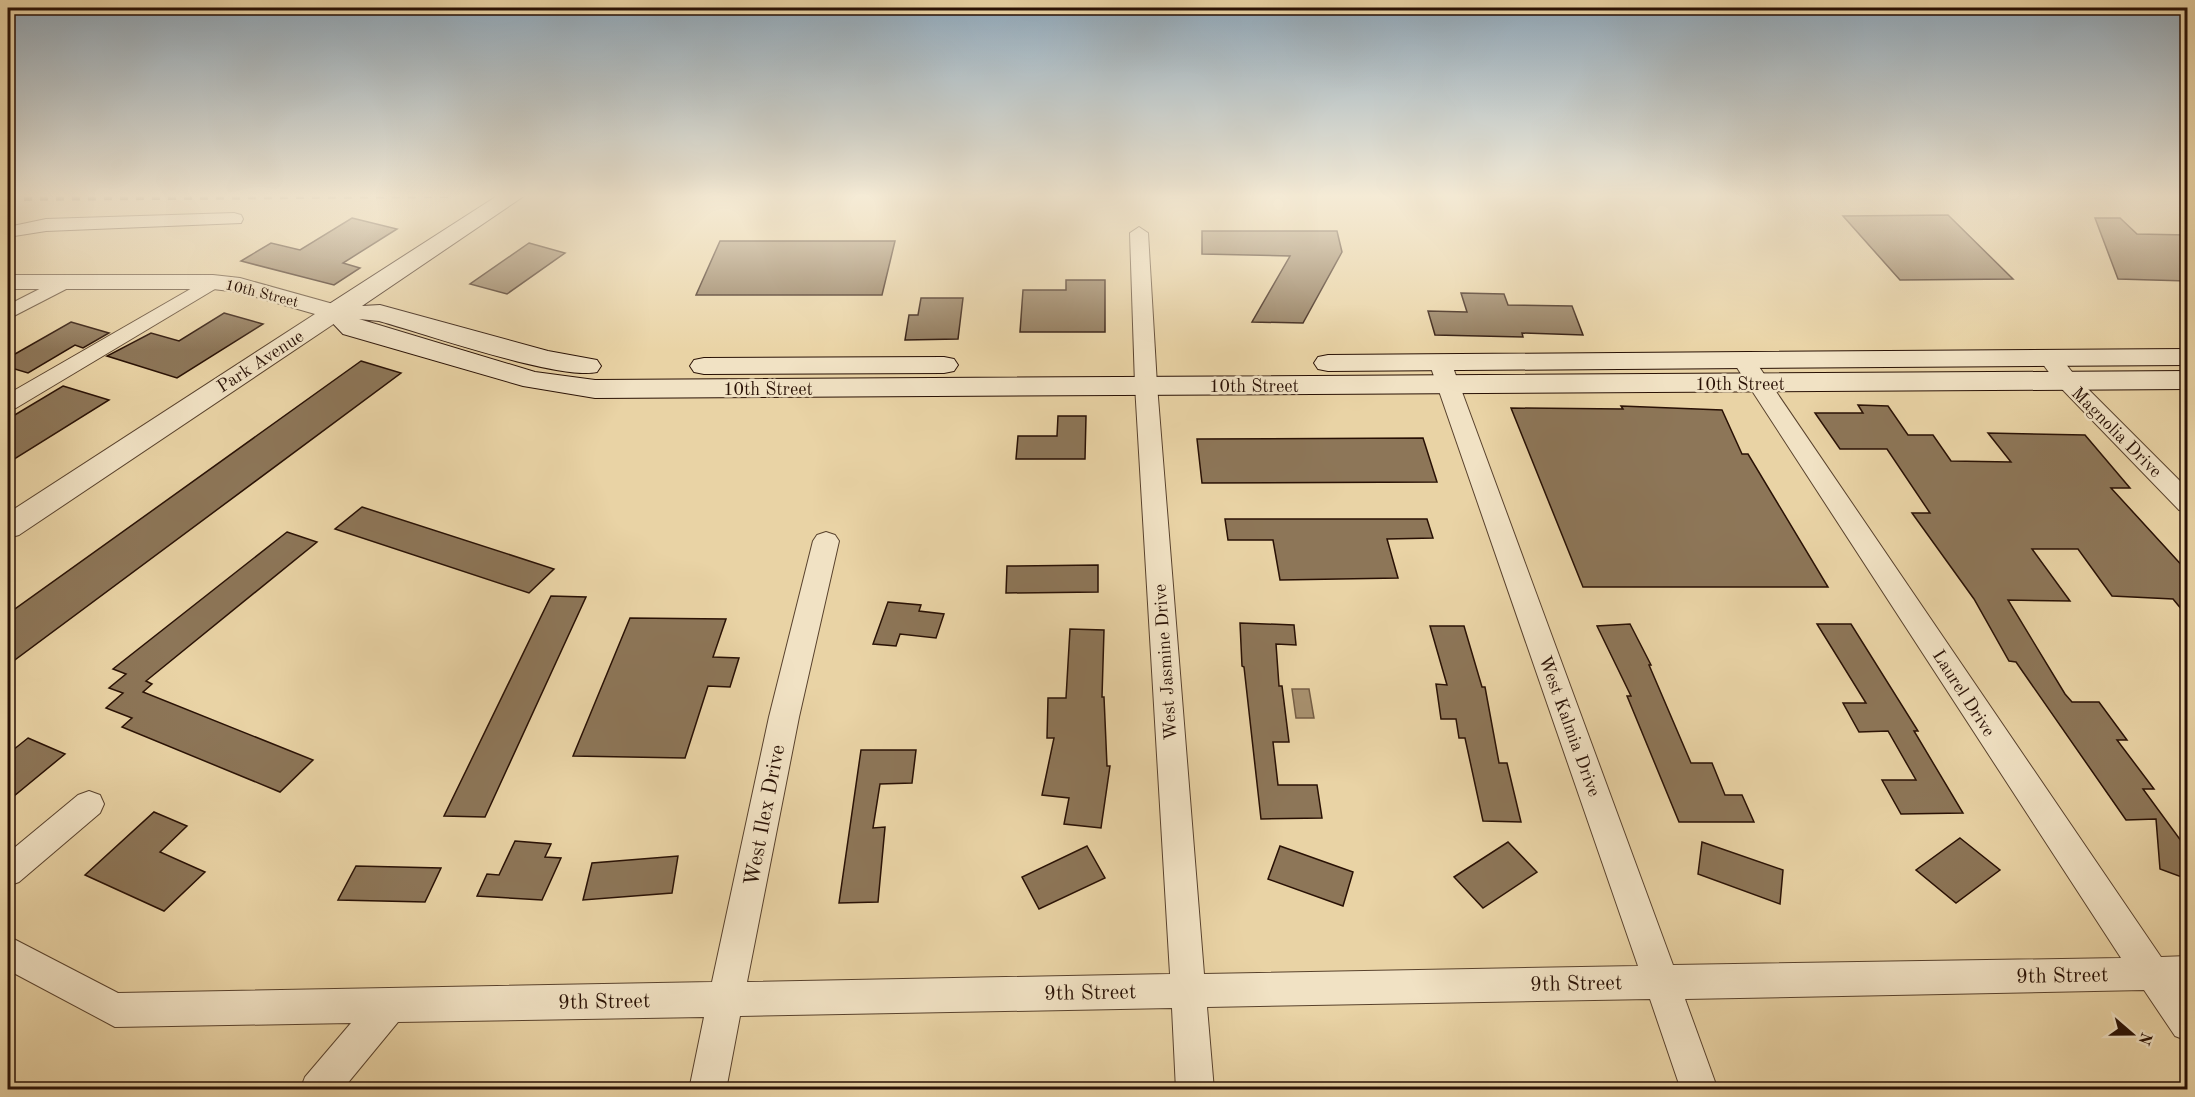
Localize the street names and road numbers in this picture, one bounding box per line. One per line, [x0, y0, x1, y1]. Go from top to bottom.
street label: 10th Street [224, 278, 300, 311]
street label: Park Avenue [214, 327, 307, 396]
street label: 10th Street [1695, 376, 1785, 394]
street label: 10th Street [1209, 378, 1299, 396]
street label: 10th Street [723, 381, 813, 399]
street label: Magnolia Drive [2068, 384, 2165, 481]
street label: West Jasmine Drive [1152, 583, 1180, 741]
street label: Laurel Drive [1929, 647, 1998, 740]
street label: West Kalmia Drive [1535, 653, 1603, 799]
street label: West Ilex Drive [741, 743, 789, 888]
street label: 9th Street [2016, 965, 2108, 988]
street label: 9th Street [1530, 973, 1622, 996]
street label: 9th Street [1044, 982, 1136, 1005]
street label: 9th Street [558, 991, 650, 1014]

